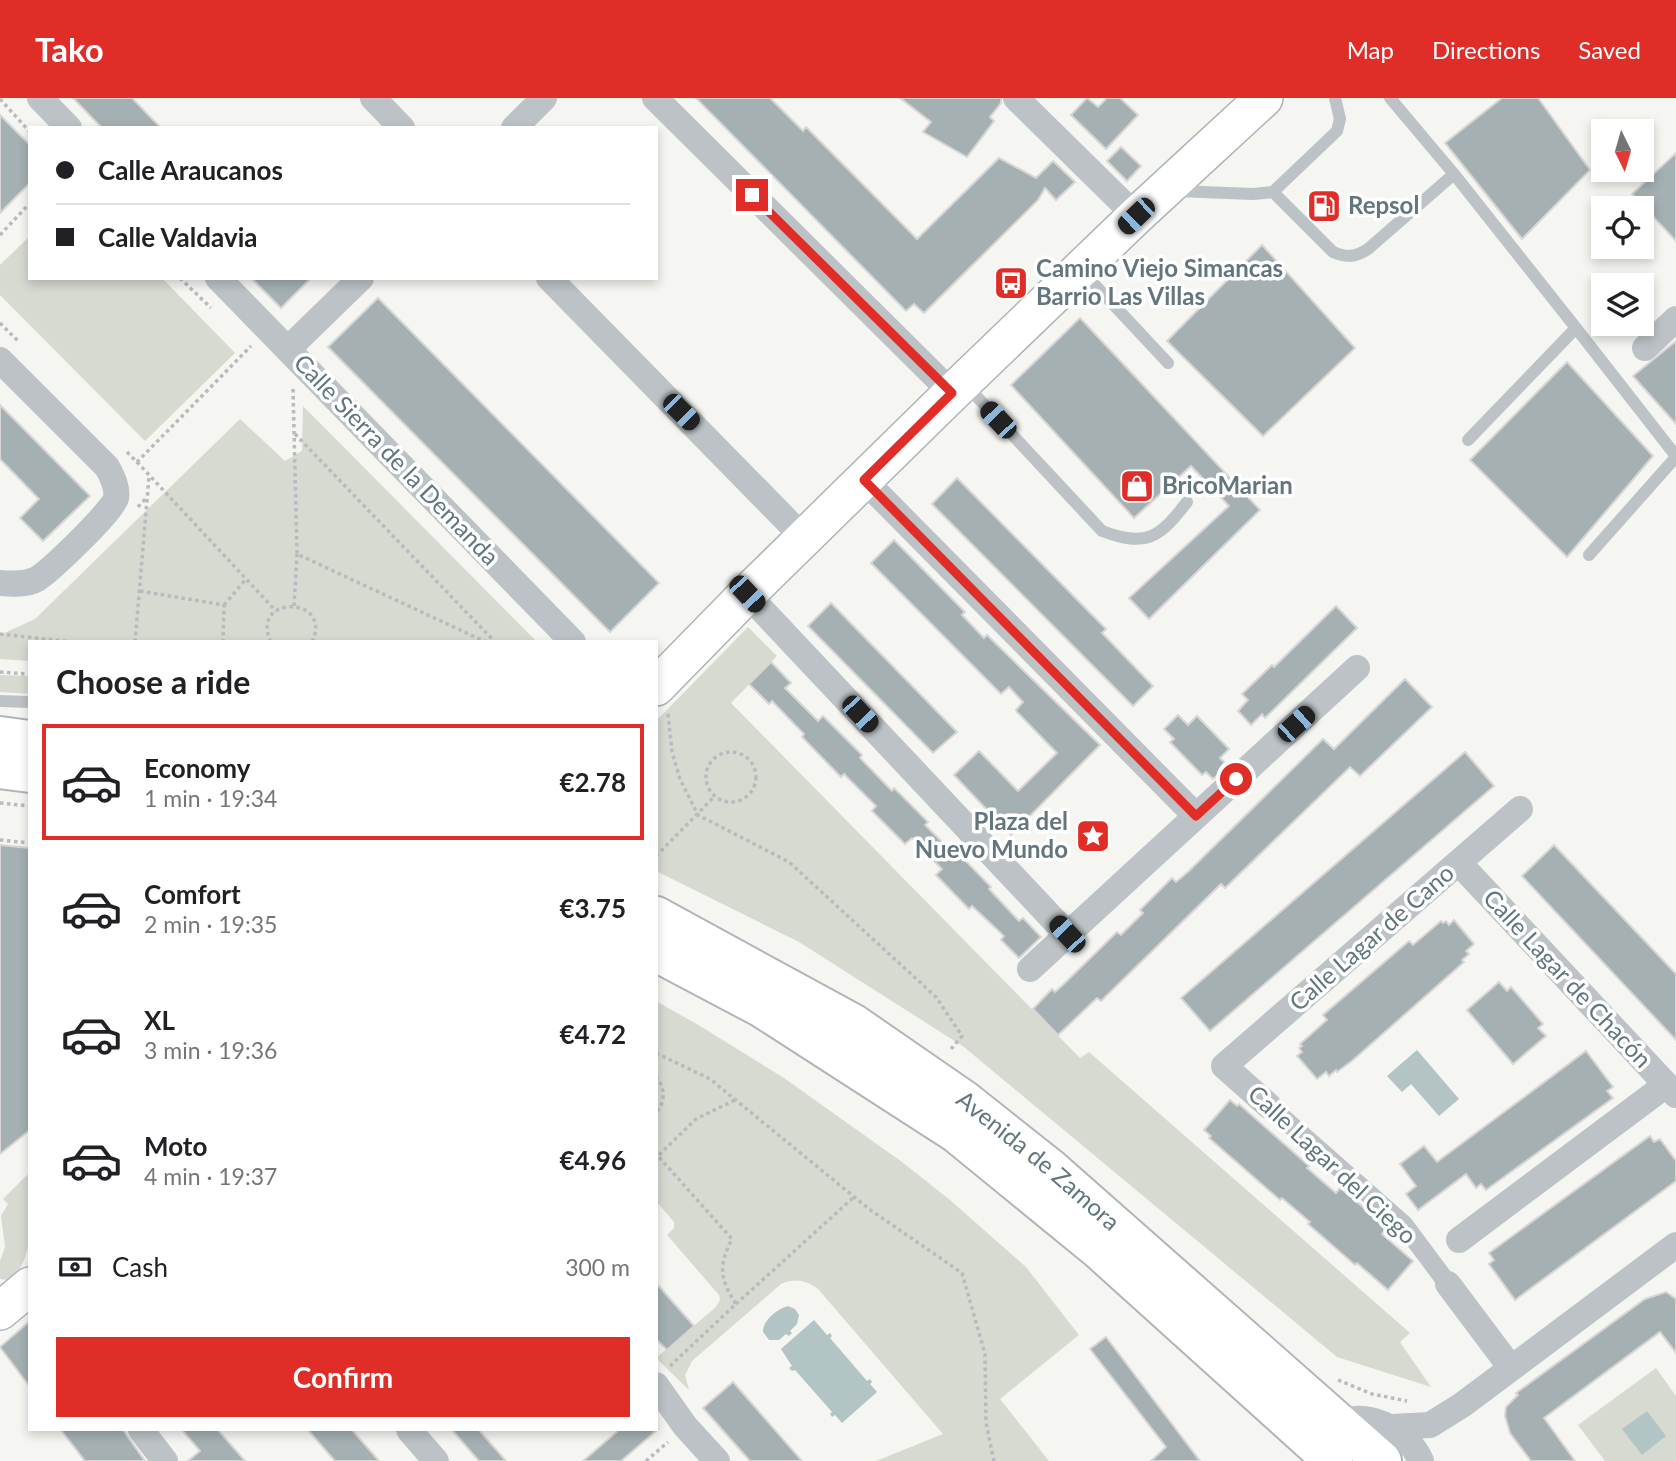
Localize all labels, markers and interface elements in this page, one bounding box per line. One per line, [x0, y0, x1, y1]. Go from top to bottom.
text: Tako [35, 29, 104, 69]
text: Map [1347, 35, 1394, 64]
text: Directions [1432, 35, 1540, 64]
text: Saved [1578, 35, 1641, 64]
north arrow [1591, 119, 1654, 182]
map controls [1591, 119, 1654, 336]
text: Calle Araucanos [98, 154, 283, 186]
route end [736, 179, 768, 211]
fuel station icon: Repsol [1305, 187, 1343, 225]
place label: Repsol [1348, 190, 1419, 219]
car [1114, 194, 1159, 238]
button: locate [1591, 196, 1654, 259]
text: Calle Valdavia [98, 221, 257, 253]
place label: Camino Viejo Simancas Barrio Las Villas [1036, 253, 1283, 310]
bus stop icon: Camino Viejo Simancas Barrio Las Villas [992, 264, 1030, 302]
button: layers [1591, 273, 1654, 336]
street label: Calle Sierra de la Demanda [289, 347, 505, 570]
car [659, 390, 704, 434]
car [976, 397, 1021, 443]
shop icon: BricoMarian [1118, 467, 1156, 505]
place label: BricoMarian [1162, 470, 1293, 499]
car [725, 571, 770, 617]
text: Choose a ride [56, 662, 250, 701]
car [838, 691, 883, 737]
car [1274, 702, 1319, 746]
icon: car [60, 751, 123, 814]
text: Economy [144, 752, 250, 784]
route start [1220, 763, 1252, 795]
text: €2.78 [560, 766, 626, 798]
text: 1 min · 19:34 [144, 784, 277, 812]
place label: Plaza del Nuevo Mundo [915, 806, 1068, 863]
place icon: Plaza del Nuevo Mundo [1074, 817, 1112, 855]
street label: Calle Lagar de Cano [1283, 858, 1459, 1016]
icon: car [60, 877, 123, 940]
text: Comfort [144, 878, 241, 910]
street label: Calle Lagar de Chacón [1478, 883, 1658, 1073]
text: €3.75 [560, 892, 626, 924]
text: 2 min · 19:35 [144, 910, 277, 938]
car [1045, 911, 1090, 957]
icon: car [60, 1003, 123, 1066]
text: XL [144, 1004, 175, 1036]
text: €4.72 [560, 1018, 626, 1050]
text: 3 min · 19:36 [144, 1036, 277, 1064]
street label: Calle Lagar del Ciego [1243, 1078, 1423, 1249]
street label: Avenida de Zamora [951, 1084, 1126, 1236]
icon: car [60, 1129, 123, 1192]
text: Moto [144, 1130, 207, 1162]
text: €4.96 [560, 1144, 626, 1176]
text: 4 min · 19:37 [144, 1162, 277, 1190]
icon: cash [56, 1248, 94, 1286]
text: Cash [112, 1251, 168, 1283]
text: 300 m [565, 1253, 630, 1281]
button: Confirm [56, 1337, 630, 1417]

